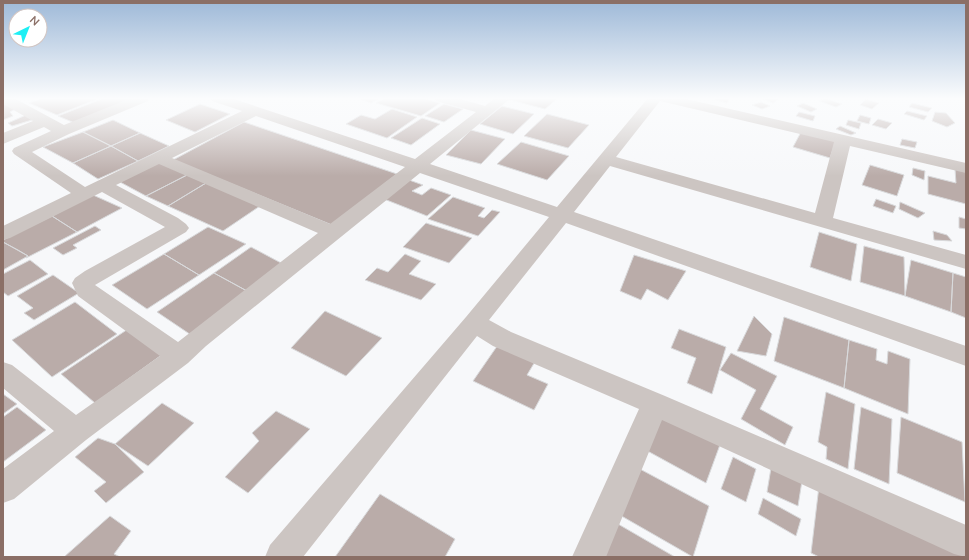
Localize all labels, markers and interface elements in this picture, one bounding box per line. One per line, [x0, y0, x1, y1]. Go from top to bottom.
north arrow [8, 8, 48, 48]
text: N [27, 13, 43, 29]

